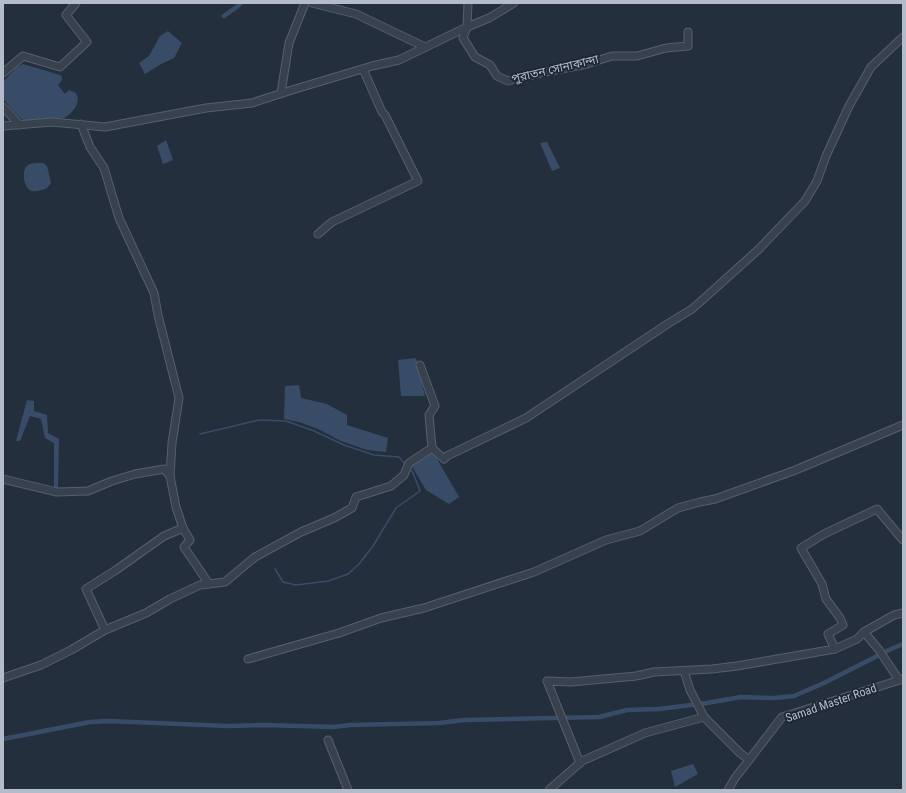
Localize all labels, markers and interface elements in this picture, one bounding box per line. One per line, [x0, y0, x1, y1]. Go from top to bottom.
street label: পুরাতন সোনাকান্দা [510, 52, 601, 87]
street label: Samad Master Road [784, 681, 878, 725]

